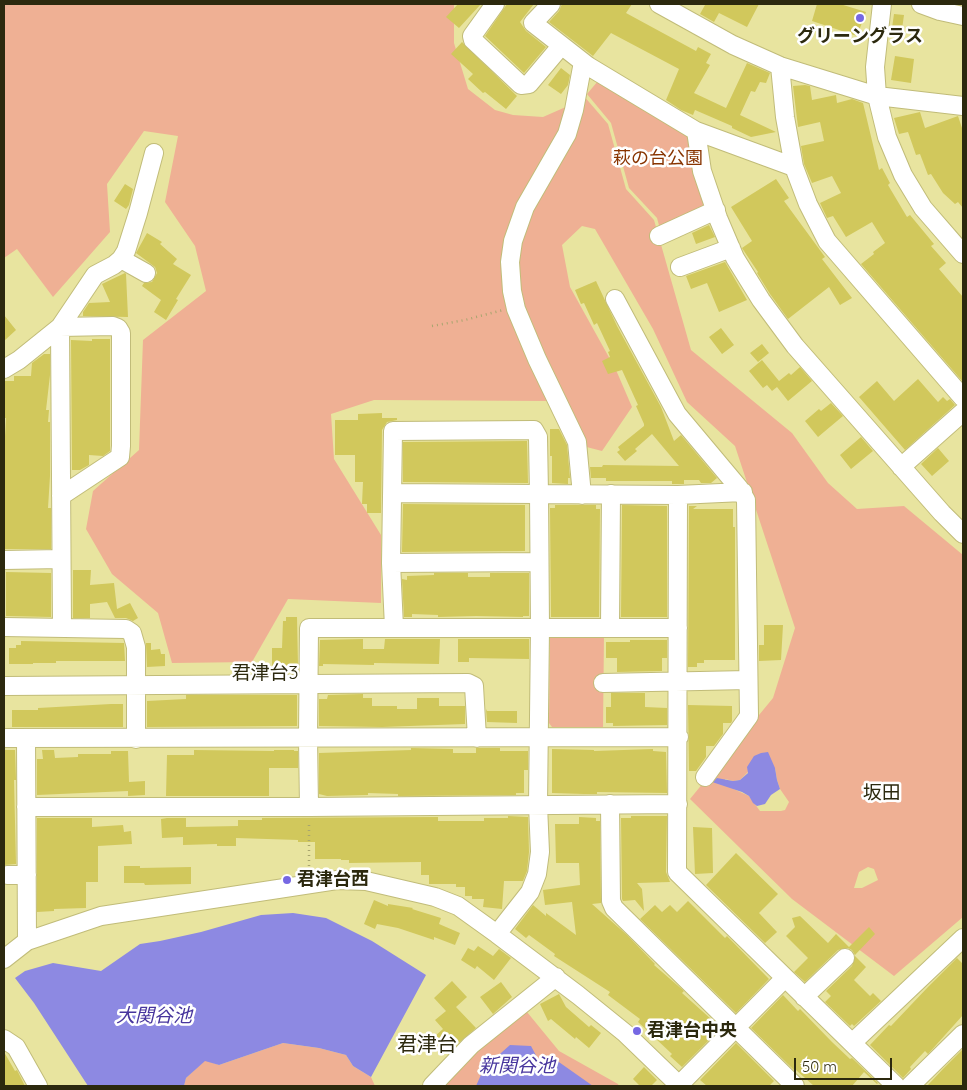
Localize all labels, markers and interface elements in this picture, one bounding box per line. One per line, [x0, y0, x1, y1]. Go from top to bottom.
marker: グリーングラス [854, 12, 866, 24]
place label: グリーングラス [797, 26, 923, 48]
park label: 萩の台公園 [613, 148, 703, 170]
district label: 君津台3 [232, 662, 298, 684]
district label: 坂田 [863, 782, 901, 804]
place label: 君津台西 [297, 869, 369, 891]
marker: 君津台西 [281, 874, 293, 886]
water label: 大関谷池 [116, 1005, 192, 1027]
place label: 君津台中央 [647, 1020, 737, 1042]
marker: 君津台中央 [631, 1025, 643, 1037]
district label: 君津台 [397, 1033, 457, 1057]
scale bar [797, 1048, 894, 1080]
water label: 新関谷池 [479, 1055, 555, 1077]
text: 50 m [802, 1057, 837, 1076]

